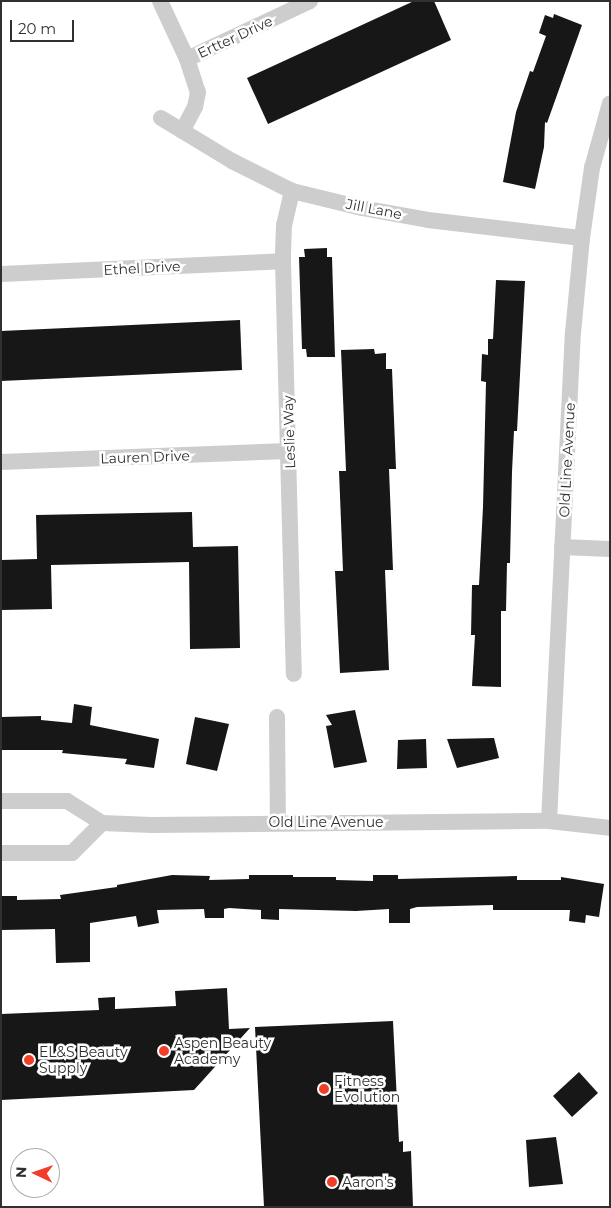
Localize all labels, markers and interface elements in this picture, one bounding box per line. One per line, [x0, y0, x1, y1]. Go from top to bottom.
scale bar [12, 10, 76, 42]
street label: Ertter Drive [195, 12, 275, 62]
text: 20 m [18, 19, 56, 38]
street label: Jill Lane [345, 195, 403, 223]
street label: Ethel Drive [103, 258, 181, 278]
street label: Leslie Way [279, 395, 299, 469]
street label: Old Line Avenue [556, 402, 578, 518]
street label: Lauren Drive [100, 447, 190, 467]
street label: Old Line Avenue [268, 814, 384, 830]
place label: Aspen Beauty Academy [174, 1035, 271, 1068]
place label: EL&S Beauty Supply [39, 1044, 127, 1076]
marker: Aspen Beauty Academy [158, 1045, 170, 1057]
marker: EL&S Beauty Supply [23, 1054, 35, 1066]
place label: Fitness Evolution [334, 1073, 400, 1106]
marker: Fitness Evolution [318, 1083, 330, 1095]
north arrow [10, 1148, 60, 1198]
text: N [12, 1166, 30, 1178]
place label: Aaron's [342, 1174, 394, 1190]
marker: Aaron's [326, 1176, 338, 1188]

